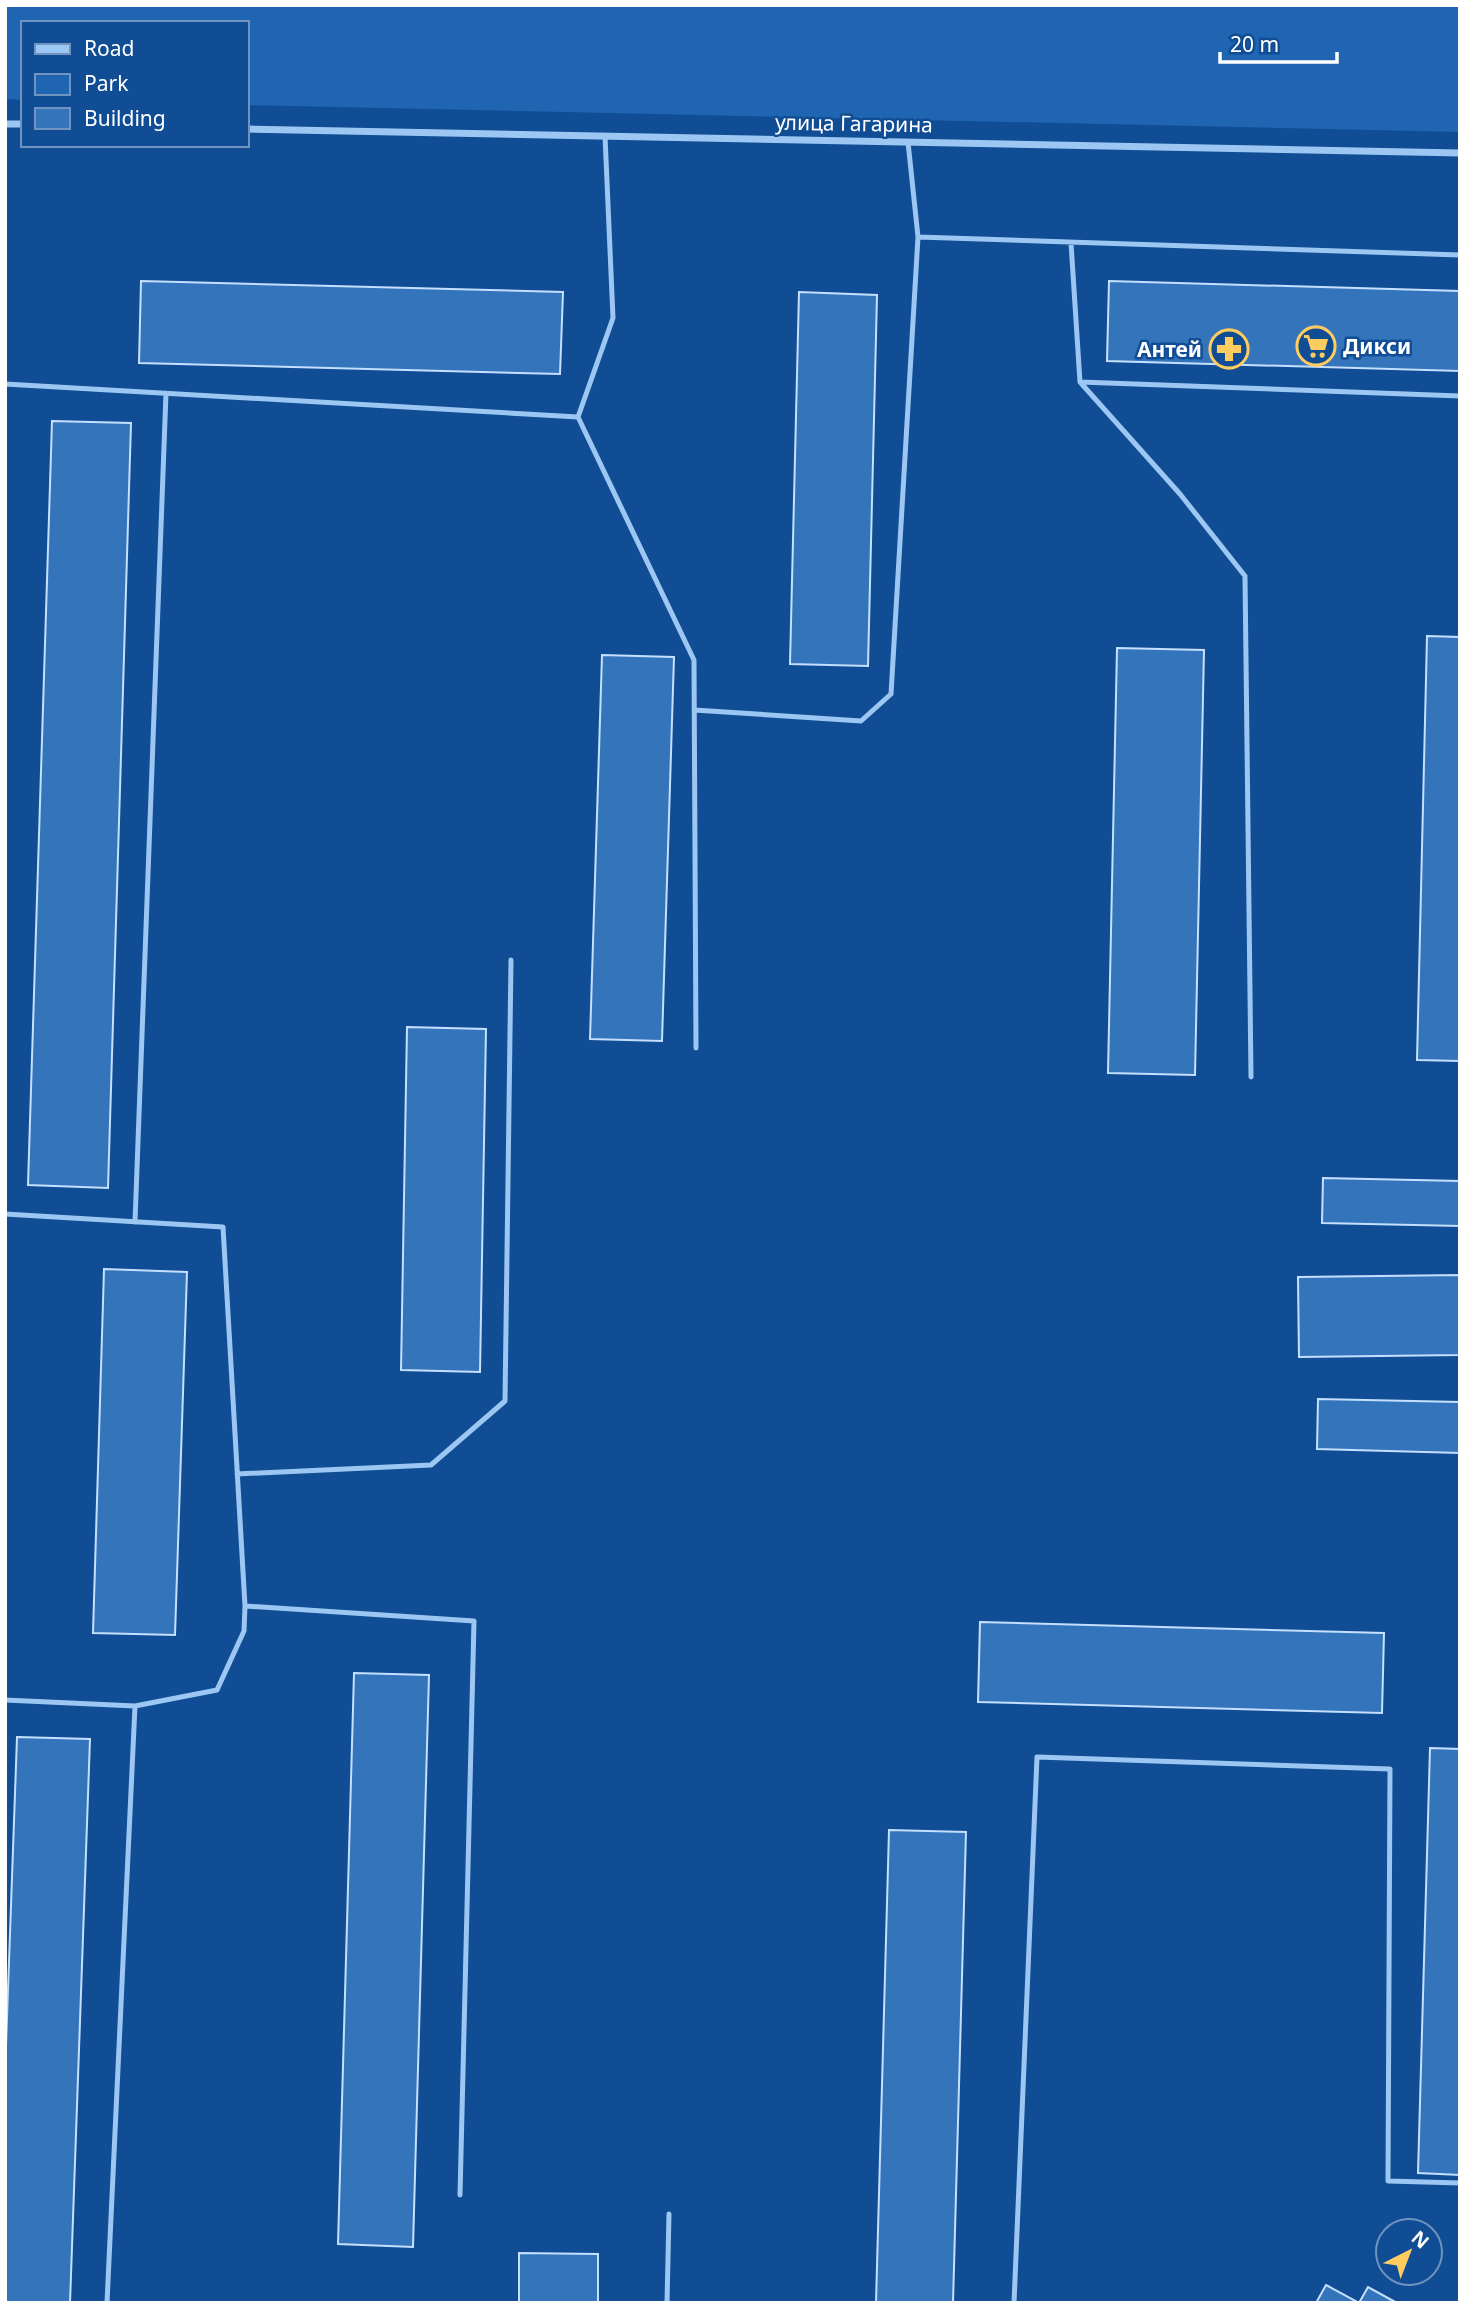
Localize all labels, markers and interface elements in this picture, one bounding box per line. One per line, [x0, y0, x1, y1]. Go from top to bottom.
legend [21, 21, 248, 147]
scale bar [1220, 21, 1337, 65]
text: 20 m [1230, 30, 1279, 58]
text: Road [84, 34, 134, 62]
text: Park [84, 69, 129, 97]
text: Building [84, 104, 166, 132]
street label: улица Гагарина [775, 108, 933, 138]
supermarket icon: Дикси [1295, 325, 1337, 367]
pharmacy icon: Антей [1208, 328, 1250, 370]
place label: Дикси [1343, 332, 1411, 360]
place label: Антей [1137, 335, 1202, 363]
north arrow [1374, 2217, 1444, 2287]
text: N [1406, 2225, 1435, 2254]

